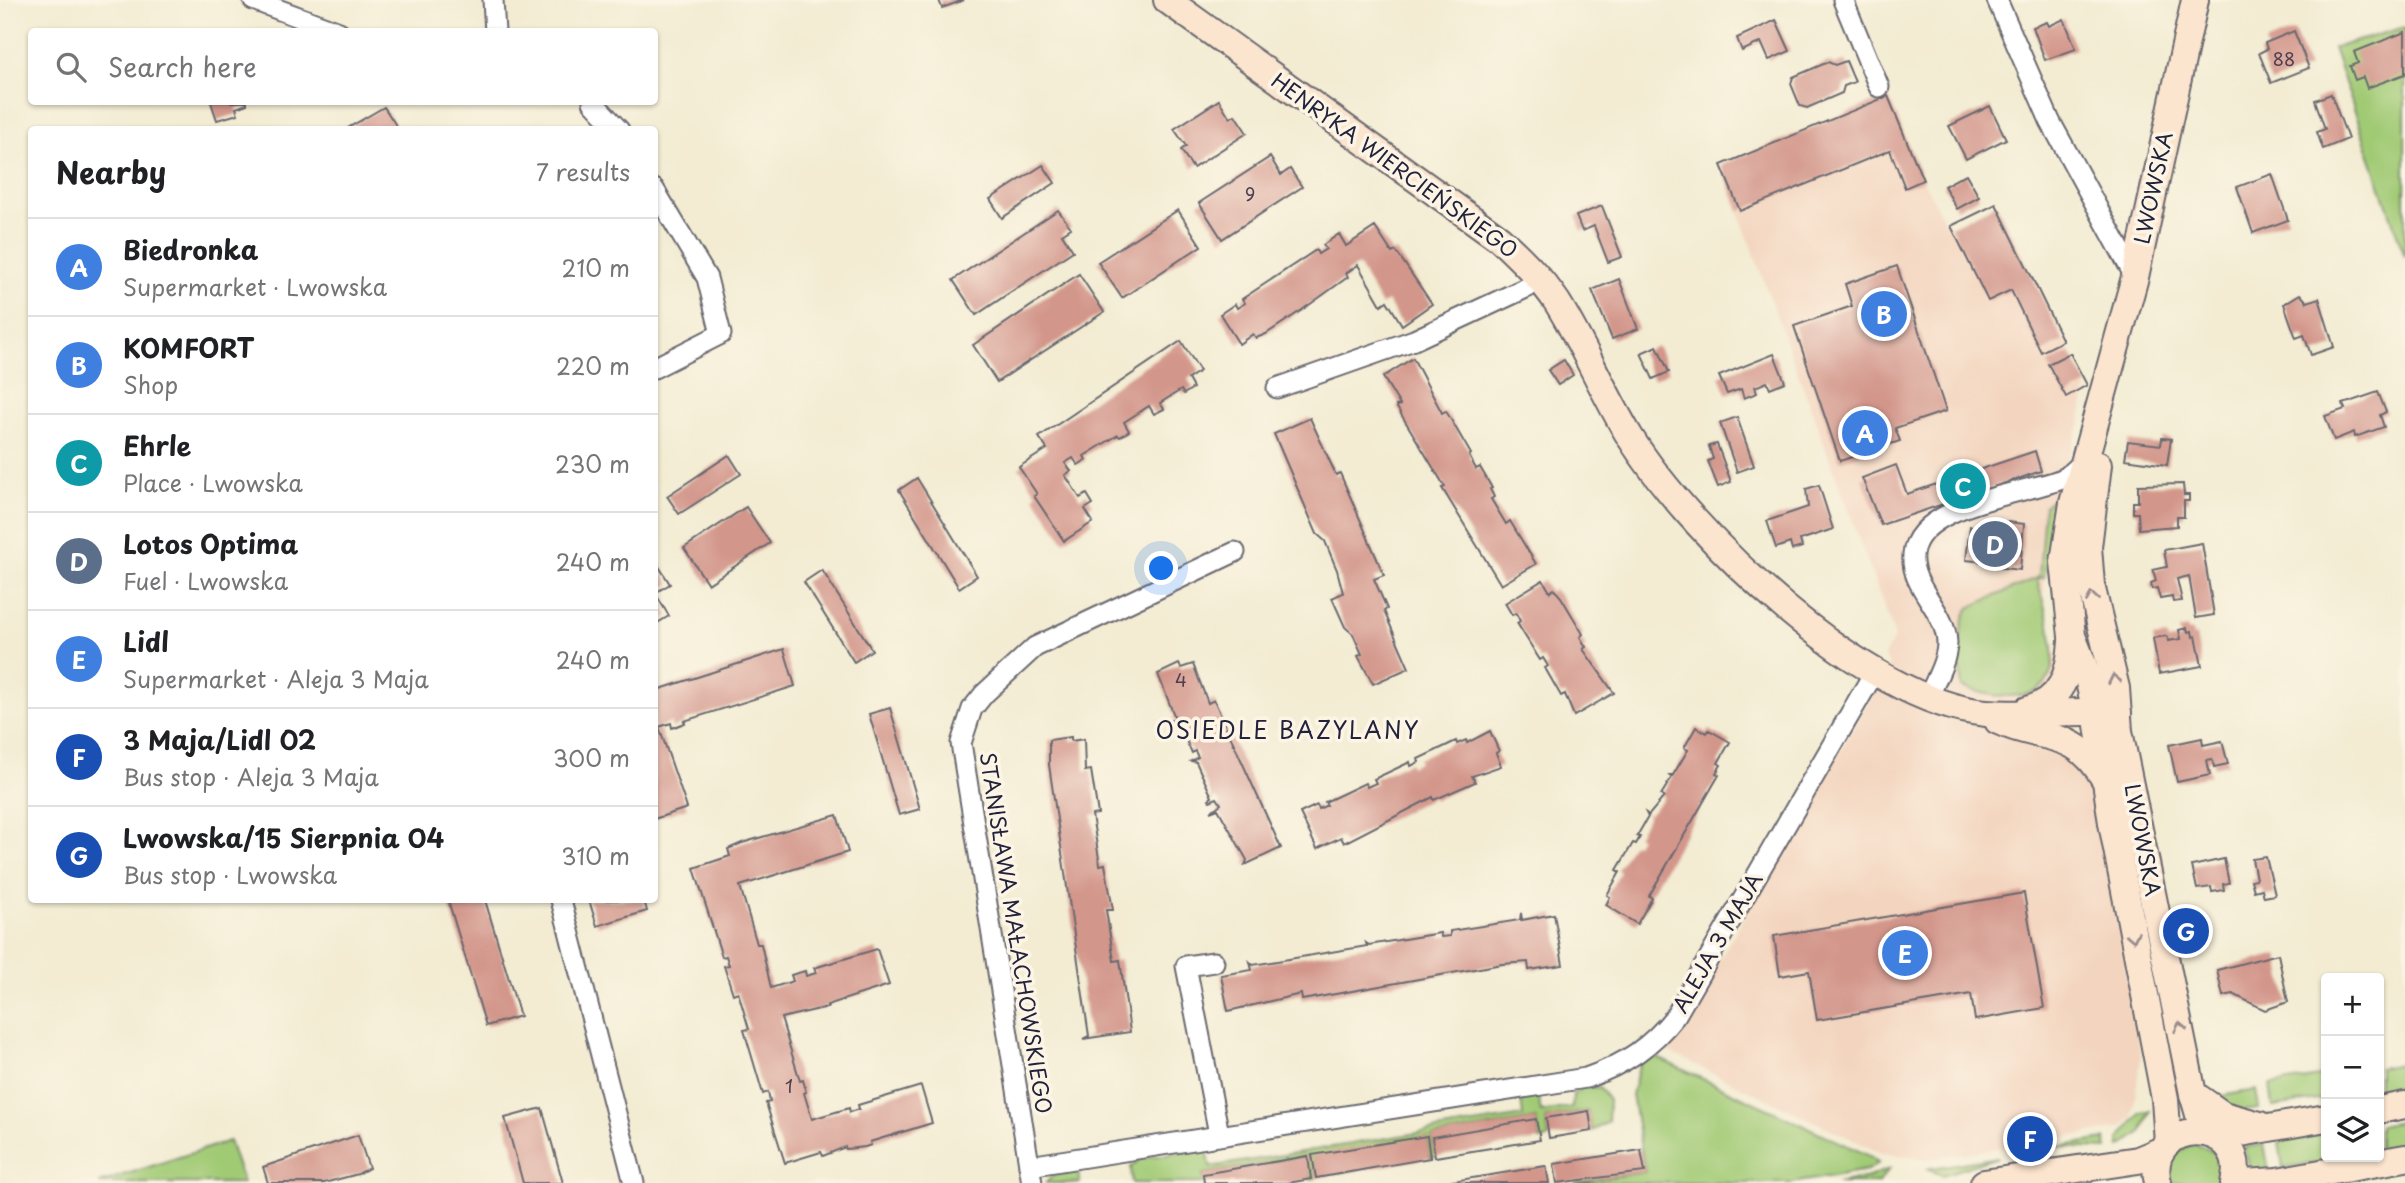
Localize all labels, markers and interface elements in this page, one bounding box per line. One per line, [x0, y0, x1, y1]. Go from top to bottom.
search box [28, 28, 658, 105]
house number: 88 [2273, 45, 2295, 72]
text: Search here [108, 47, 257, 86]
icon: search [52, 48, 90, 86]
street label: HENRYKA WIERCIEŃSKIEGO [1265, 64, 1525, 265]
street label: LWOWSKA [2125, 128, 2180, 247]
text: Nearby [56, 149, 166, 194]
text: 7 results [536, 154, 630, 189]
house number: 9 [1245, 180, 1255, 207]
text: Biedronka [123, 230, 258, 269]
text: A [70, 250, 88, 285]
text: 210 m [562, 250, 630, 285]
text: Supermarket · Lwowska [123, 269, 387, 304]
pin: B [1861, 288, 1907, 340]
text: KOMFORT [123, 328, 254, 367]
text: B [71, 348, 87, 383]
text: 220 m [556, 348, 630, 383]
text: Shop [123, 367, 178, 402]
pin: A [1842, 407, 1888, 459]
text: Ehrle [123, 426, 191, 465]
text: C [70, 446, 88, 481]
text: 230 m [555, 446, 630, 481]
pin: C [1940, 460, 1986, 512]
text: Place · Lwowska [123, 465, 303, 500]
pin: D [1972, 518, 2018, 570]
text: Lotos Optima [123, 524, 298, 563]
text: D [70, 544, 88, 579]
text: 240 m [556, 544, 630, 579]
your location [1144, 551, 1178, 585]
text: Fuel · Lwowska [123, 563, 288, 598]
one-way arrow [2085, 591, 2100, 603]
text: Lidl [123, 622, 169, 661]
text: E [72, 642, 86, 677]
text: 240 m [556, 642, 630, 677]
text: Supermarket · Aleja 3 Maja [123, 661, 429, 696]
house number: 4 [1175, 666, 1187, 693]
one-way arrow [2107, 673, 2122, 685]
district label: OSIEDLE BAZYLANY [1156, 712, 1420, 747]
text: 3 Maja/Lidl 02 [123, 720, 316, 759]
text: F [72, 740, 86, 775]
text: 300 m [553, 740, 630, 775]
street label: STANISŁAWA MAŁACHOWSKIEGO [973, 750, 1061, 1116]
text: Bus stop · Aleja 3 Maja [123, 759, 379, 794]
street label: LWOWSKA [2117, 781, 2171, 899]
text: Lwowska/15 Sierpnia 04 [123, 818, 444, 857]
text: G [70, 838, 88, 873]
text: 310 m [561, 838, 630, 873]
text: Bus stop · Lwowska [123, 857, 337, 892]
street label: ALEJA 3 MAJA [1663, 866, 1770, 1018]
pin: G [2163, 905, 2209, 957]
pin: E [1882, 927, 1928, 979]
one-way arrow [2125, 931, 2140, 943]
map controls [2321, 973, 2384, 1162]
button: + [2321, 973, 2384, 1036]
one-way arrow [2173, 1021, 2188, 1033]
button: − [2321, 1036, 2384, 1099]
house number: 1 [785, 1072, 793, 1099]
button: layers [2321, 1099, 2384, 1162]
pin: F [2007, 1113, 2053, 1165]

